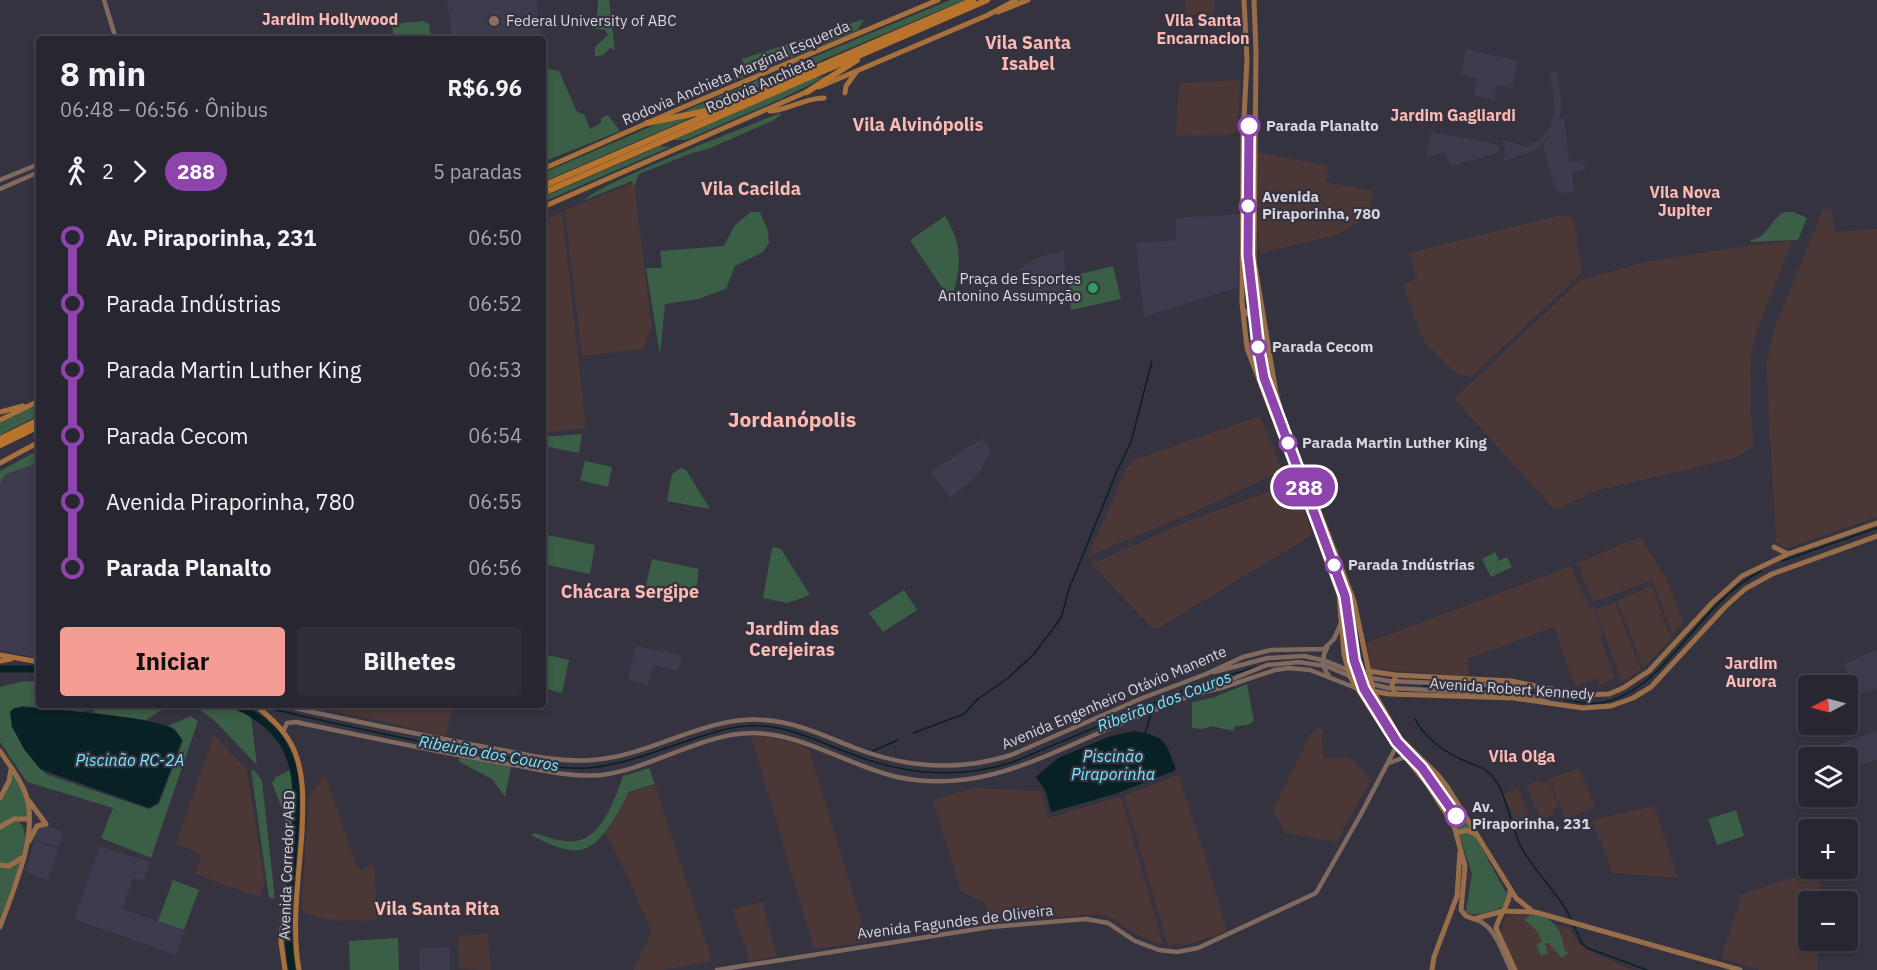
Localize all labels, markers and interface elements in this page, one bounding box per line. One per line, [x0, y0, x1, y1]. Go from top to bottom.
district label: Jardim Hollywood [262, 9, 398, 29]
district label: Vila Santa Encarnacion [1156, 10, 1250, 48]
place label: Federal University of ABC [506, 11, 676, 30]
marker: Federal University of ABC [487, 14, 501, 28]
street label: Rodovia Anchieta Marginal Esquerda [620, 17, 852, 129]
district label: Vila Santa Isabel [985, 31, 1071, 75]
text: 8 min [60, 52, 146, 95]
street label: Rodovia Anchieta [703, 53, 817, 117]
text: R$6.96 [448, 73, 522, 102]
text: 06:48 – 06:56 · Ônibus [60, 96, 268, 123]
district label: Jardim Gagliardi [1390, 105, 1516, 125]
district label: Vila Alvinópolis [853, 113, 983, 136]
marker: Parada Planalto [1238, 115, 1260, 137]
place label: Parada Planalto [1266, 116, 1379, 135]
icon: walk [60, 155, 93, 188]
icon: forward [123, 155, 156, 188]
text: 288 [177, 157, 215, 185]
text: 2 [102, 158, 114, 185]
text: 5 paradas [433, 158, 522, 185]
district label: Vila Cacilda [701, 177, 801, 200]
district label: Vila Nova Jupiter [1650, 182, 1720, 220]
place label: Avenida Piraporinha, 780 [1262, 187, 1380, 223]
marker: Avenida Piraporinha, 780 [1239, 197, 1257, 215]
text: Av. Piraporinha, 231 [106, 223, 317, 252]
text: 06:50 [468, 224, 522, 251]
place label: Praça de Esportes Antonino Assumpção [938, 269, 1081, 305]
marker: Praça de Esportes Antonino Assumpção [1086, 281, 1100, 295]
text: Parada Indústrias [106, 289, 281, 318]
text: 06:52 [468, 290, 522, 317]
place label: Parada Cecom [1272, 337, 1373, 356]
marker: Parada Cecom [1249, 338, 1267, 356]
text: Parada Martin Luther King [106, 355, 361, 384]
text: 06:53 [468, 356, 522, 383]
district label: Jordanópolis [728, 405, 856, 433]
text: Parada Cecom [106, 421, 249, 450]
text: 06:54 [468, 422, 522, 449]
place label: Parada Martin Luther King [1302, 433, 1487, 452]
marker: Parada Martin Luther King [1279, 434, 1297, 452]
line badge: 288 [1270, 468, 1338, 506]
text: 288 [1285, 473, 1323, 501]
text: Avenida Piraporinha, 780 [106, 487, 355, 516]
text: 06:55 [468, 488, 522, 515]
text: Parada Planalto [106, 553, 271, 582]
text: 06:56 [468, 554, 522, 581]
place label: Parada Indústrias [1348, 555, 1475, 574]
marker: Parada Indústrias [1325, 556, 1343, 574]
district label: Chácara Sergipe [561, 580, 699, 603]
district label: Jardim das Cerejeiras [745, 617, 839, 661]
button: Iniciar [60, 627, 285, 696]
button: Bilhetes [297, 627, 522, 696]
street label: Avenida Engenheiro Otávio Manente [998, 641, 1229, 754]
district label: Jardim Aurora [1724, 653, 1778, 691]
water label: Ribeirão dos Couros [1094, 666, 1234, 736]
street label: Avenida Robert Kennedy [1429, 673, 1596, 704]
north arrow [1798, 675, 1858, 735]
map controls [1798, 675, 1858, 951]
water label: Ribeirão dos Couros [417, 731, 561, 775]
water label: Piscinão Piraporinha [1071, 746, 1155, 784]
district label: Vila Olga [1489, 746, 1555, 766]
button: layers [1798, 747, 1858, 807]
water label: Piscinão RC-2A [75, 750, 185, 770]
street label: Avenida Corredor ABD [274, 790, 299, 940]
place label: Av. Piraporinha, 231 [1472, 797, 1590, 833]
marker: Av. Piraporinha, 231 [1445, 805, 1467, 827]
button: + [1798, 819, 1858, 879]
button: − [1798, 891, 1858, 951]
district label: Vila Santa Rita [375, 897, 499, 920]
street label: Avenida Fagundes de Oliveira [856, 900, 1054, 943]

